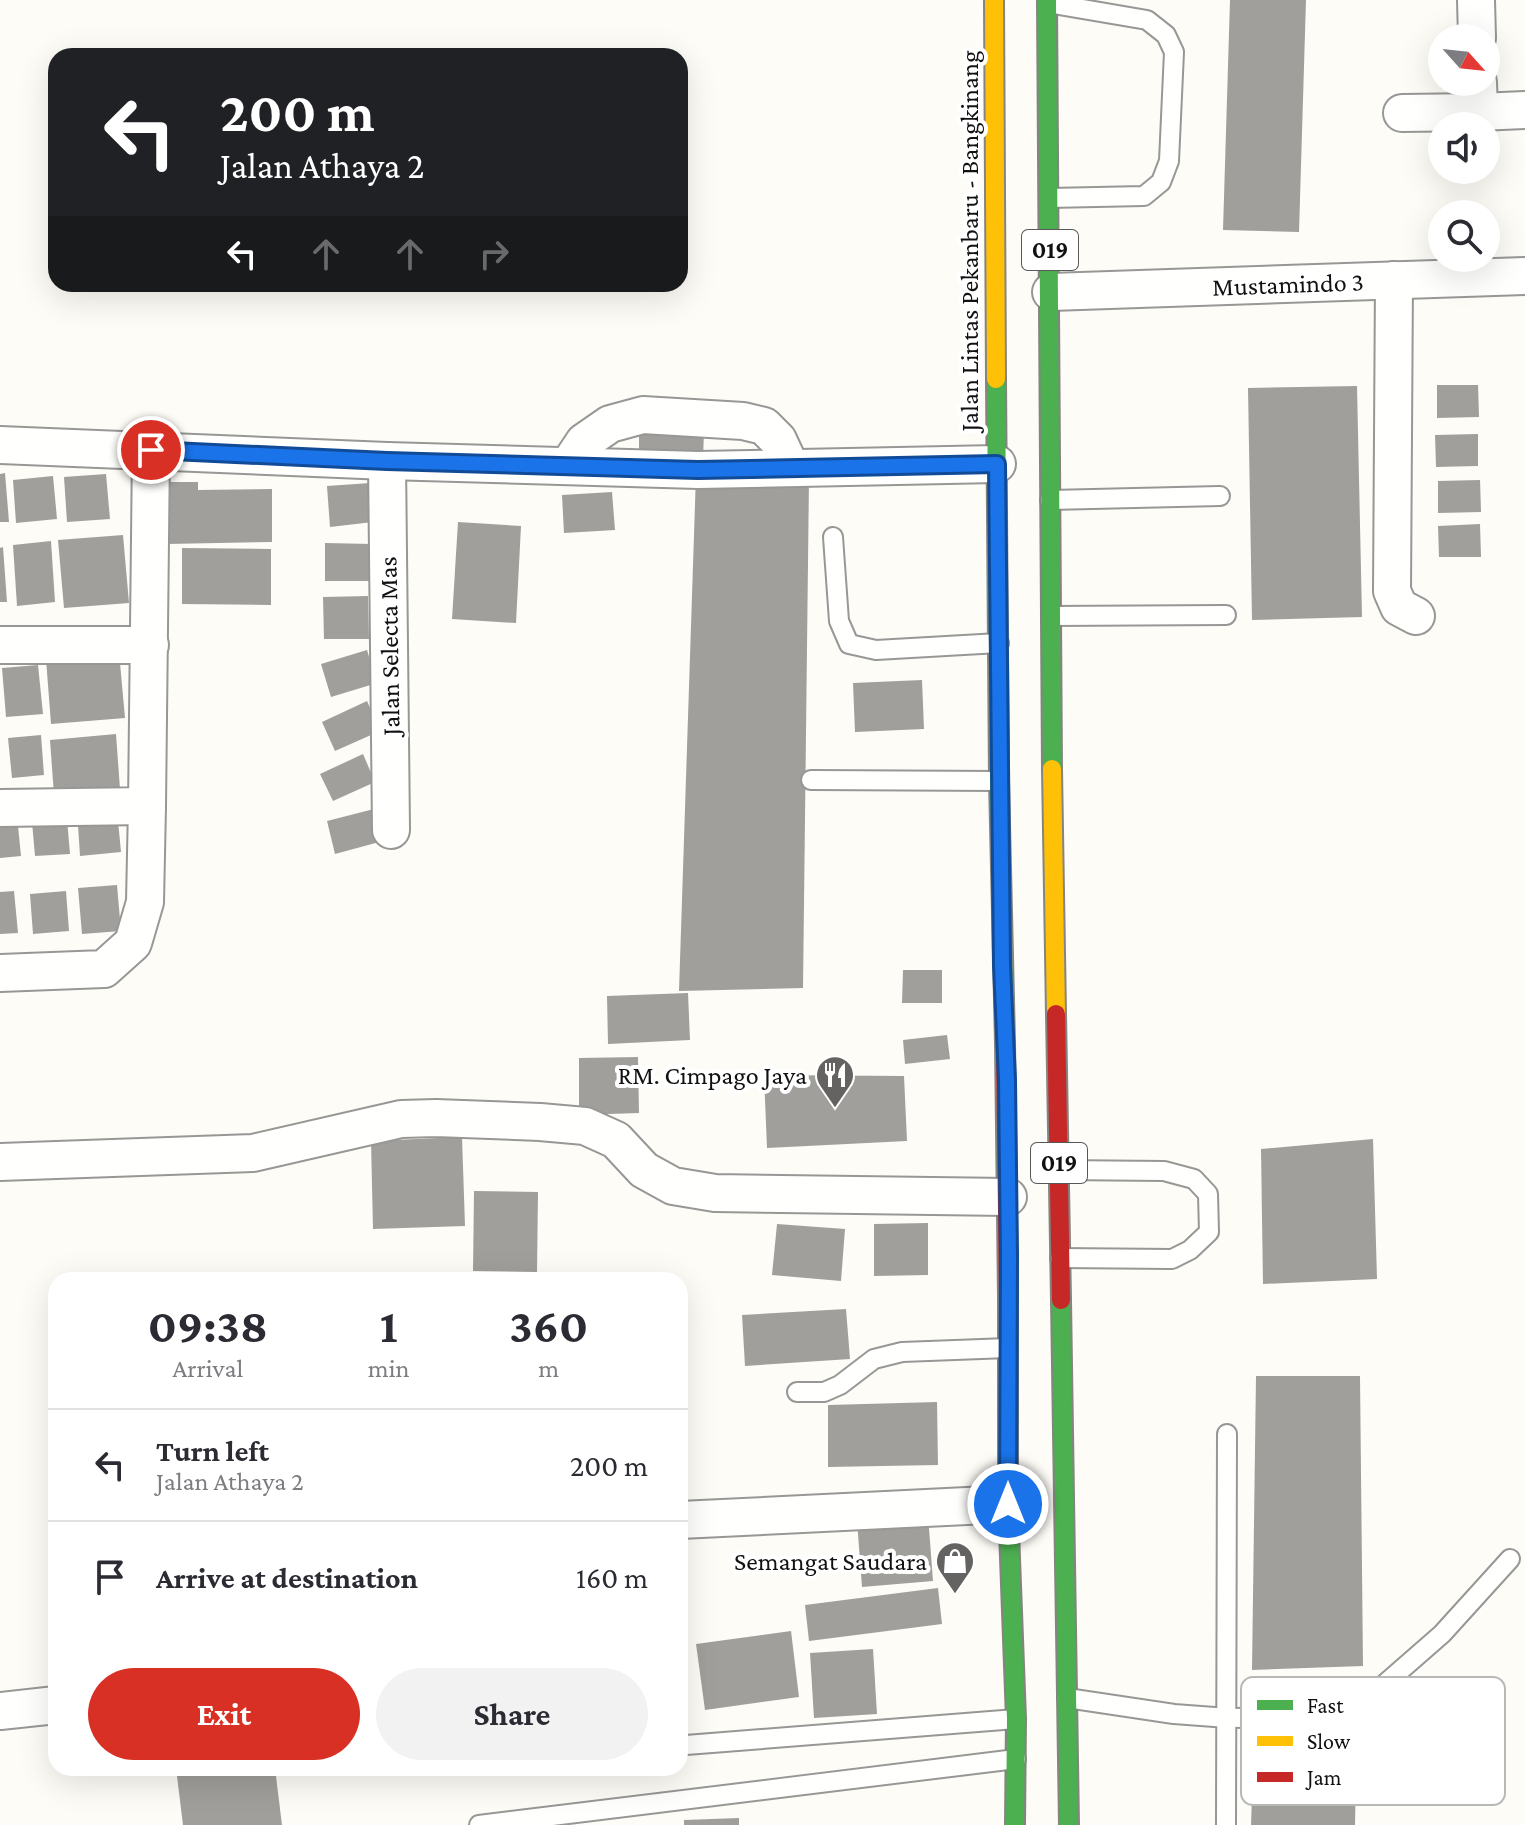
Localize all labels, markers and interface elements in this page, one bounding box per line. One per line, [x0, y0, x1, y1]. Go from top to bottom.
north arrow [1428, 24, 1500, 96]
map controls [1428, 24, 1500, 272]
street label: Jalan Lintas Pekanbaru - Bangkinang [955, 50, 984, 434]
icon: left [88, 80, 192, 184]
text: 200 m [220, 81, 375, 143]
button: sound [1428, 112, 1500, 184]
text: Jalan Athaya 2 [220, 146, 424, 186]
button: search [1428, 200, 1500, 272]
road number: 019 [1022, 230, 1078, 270]
icon: left [220, 232, 264, 276]
icon: ahead [304, 232, 348, 276]
icon: ahead [388, 232, 432, 276]
icon: right [472, 232, 516, 276]
street label: Mustamindo 3 [1212, 267, 1364, 302]
pin [117, 416, 185, 484]
icon: arrive [129, 428, 173, 472]
street label: Jalan Selecta Mas [373, 556, 406, 738]
restaurant icon: RM. Cimpago Jaya [814, 1054, 856, 1109]
place label: RM. Cimpago Jaya [618, 1061, 807, 1090]
road number: 019 [1031, 1143, 1087, 1183]
text: 09:38 [148, 1299, 268, 1352]
text: 1 [380, 1299, 398, 1352]
text: 360 [509, 1299, 588, 1352]
text: Arrival [173, 1354, 243, 1383]
text: min [368, 1354, 409, 1383]
text: m [538, 1354, 559, 1383]
text: Turn left [156, 1434, 269, 1467]
icon: left [88, 1443, 132, 1487]
text: 200 m [570, 1449, 648, 1482]
position arrow [966, 1462, 1050, 1546]
text: Jalan Athaya 2 [156, 1467, 304, 1496]
shop icon: Semangat Saudara [934, 1540, 976, 1595]
place label: Semangat Saudara [734, 1547, 927, 1576]
icon: arrive [88, 1555, 132, 1599]
text: Arrive at destination [156, 1561, 418, 1594]
text: 160 m [576, 1561, 648, 1594]
button: Exit [88, 1668, 360, 1760]
button: Share [376, 1668, 648, 1760]
legend [1241, 1677, 1505, 1805]
text: Fast [1307, 1693, 1344, 1718]
text: Slow [1307, 1729, 1351, 1754]
text: Jam [1305, 1765, 1342, 1790]

